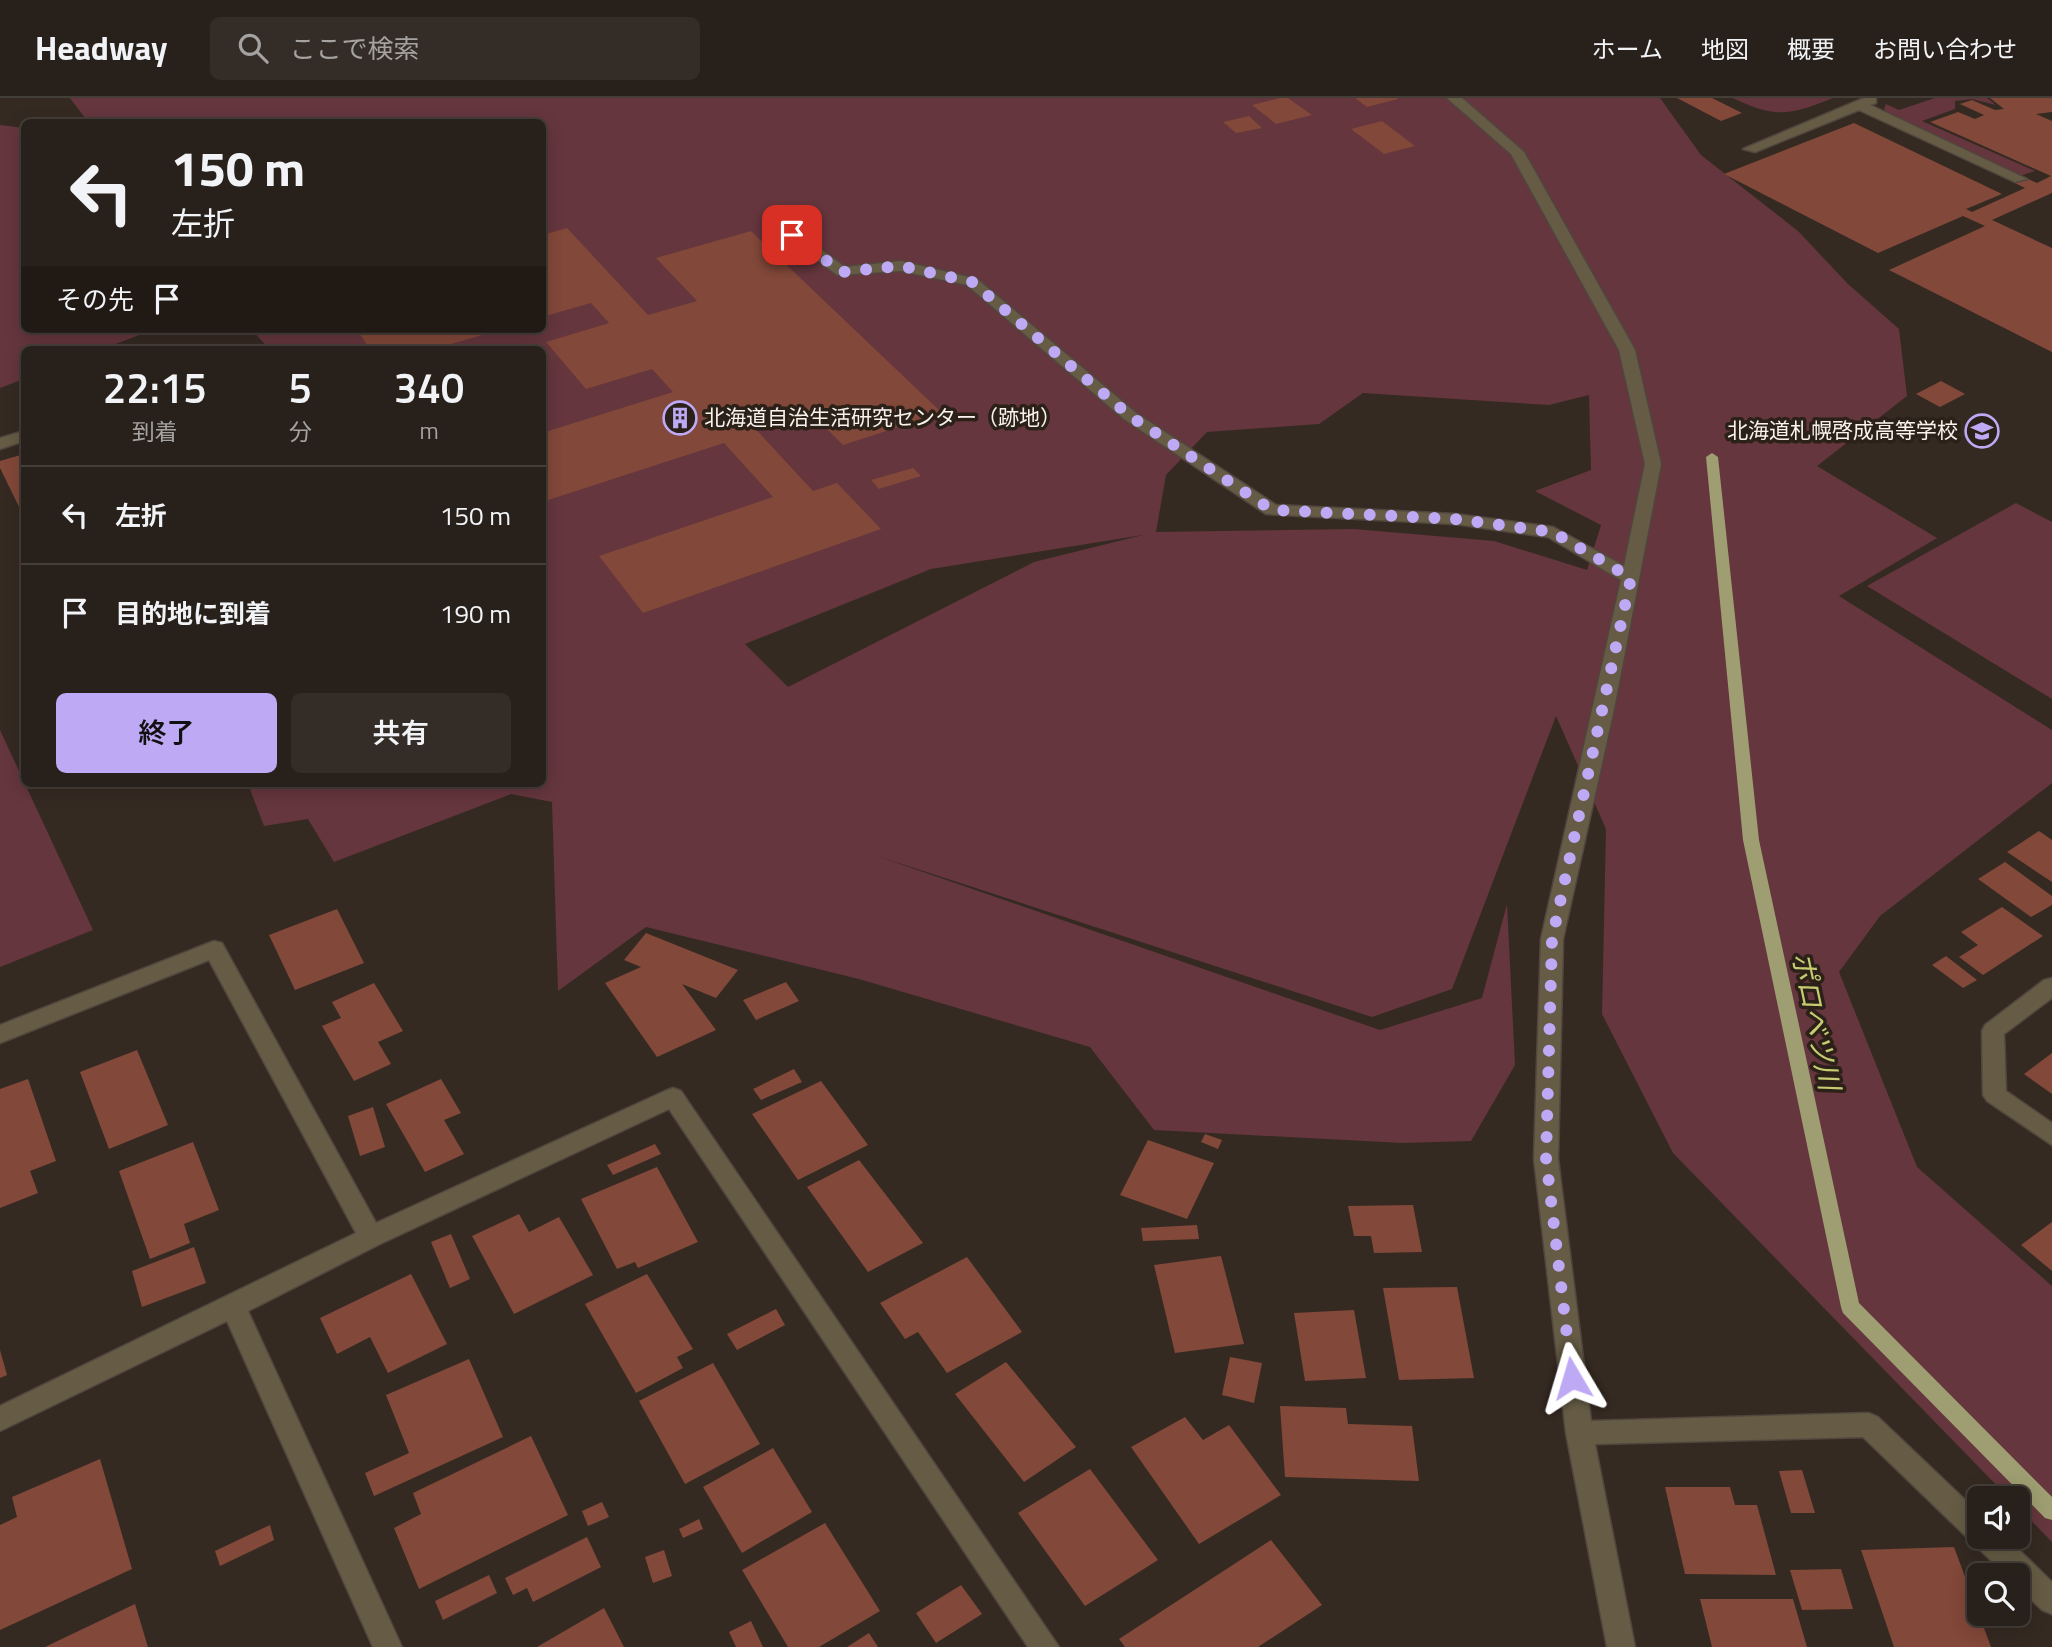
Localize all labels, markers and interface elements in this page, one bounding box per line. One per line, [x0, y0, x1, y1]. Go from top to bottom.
search box [210, 17, 700, 80]
text: Headway [35, 23, 168, 73]
icon: search [234, 29, 272, 67]
text: ここで検索 [290, 29, 420, 68]
text: ホーム [1592, 31, 1663, 67]
text: 地図 [1701, 31, 1749, 67]
text: 概要 [1787, 31, 1835, 67]
text: お問い合わせ [1873, 31, 2017, 67]
text: 150 m [171, 130, 305, 205]
icon: left [56, 147, 147, 238]
text: 左折 [171, 199, 235, 247]
pin [762, 205, 822, 265]
icon: arrive [773, 216, 811, 254]
text: その先 [56, 280, 134, 319]
icon: arrive [148, 280, 186, 318]
text: 22:15 [103, 355, 207, 419]
text: 5 [289, 355, 312, 419]
text: 340 [394, 355, 464, 419]
building icon: 北海道自治生活研究センター（跡地） [661, 399, 699, 437]
place label: 北海道自治生活研究センター（跡地） [704, 401, 1061, 433]
school or university icon: 北海道札幌啓成高等学校 [1963, 412, 2001, 450]
text: m [419, 413, 439, 448]
text: 到着 [132, 414, 178, 449]
text: 分 [289, 414, 312, 449]
place label: 北海道札幌啓成高等学校 [1727, 414, 1958, 446]
icon: left [56, 496, 94, 534]
text: 左折 [115, 496, 167, 535]
text: 150 m [440, 496, 511, 535]
icon: arrive [56, 594, 94, 632]
text: 目的地に到着 [115, 594, 271, 633]
text: 190 m [440, 594, 511, 633]
button: 終了 [56, 693, 277, 773]
button: 共有 [291, 693, 511, 773]
water label: ポロベツ川 [1781, 948, 1853, 1097]
position arrow [1535, 1341, 1609, 1415]
map controls [1967, 1486, 2030, 1626]
button: sound [1967, 1486, 2030, 1549]
button: search [1967, 1563, 2030, 1626]

